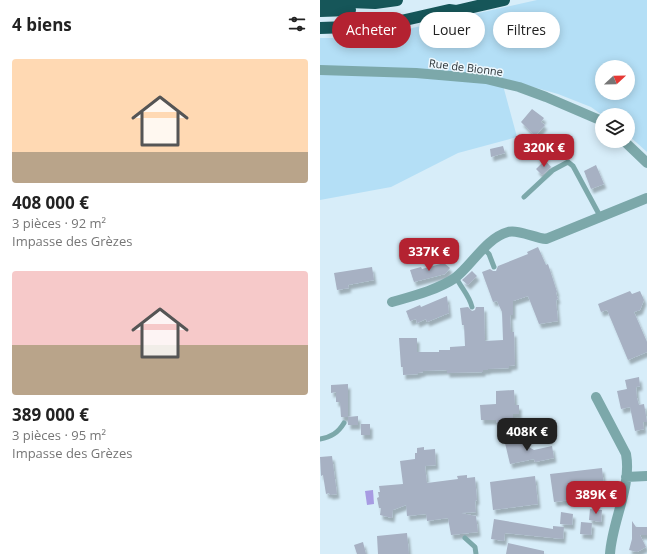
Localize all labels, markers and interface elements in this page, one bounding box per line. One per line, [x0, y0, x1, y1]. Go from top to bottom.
chip: Acheter [332, 12, 411, 48]
chip: Louer [419, 12, 485, 48]
chip: Filtres [493, 12, 560, 48]
text: 4 biens [12, 13, 72, 36]
icon: filters [286, 13, 308, 35]
street label: Rue de Bionne [428, 55, 504, 79]
north arrow [595, 60, 635, 100]
map controls [595, 60, 635, 148]
icon: home [124, 85, 196, 157]
button: layers [595, 108, 635, 148]
pin: 320K € [511, 134, 577, 168]
text: 320K € [523, 138, 565, 156]
text: 408 000 € [12, 191, 89, 214]
text: 3 pièces · 92 m² [12, 214, 106, 232]
text: Impasse des Grèzes [12, 232, 132, 250]
pin: 337K € [396, 238, 462, 272]
text: 337K € [408, 242, 450, 260]
icon: home [124, 297, 196, 369]
text: 389 000 € [12, 403, 89, 426]
pin: 408K € [494, 418, 560, 452]
text: 408K € [506, 422, 548, 440]
text: 3 pièces · 95 m² [12, 426, 106, 444]
text: Impasse des Grèzes [12, 444, 132, 462]
pin: 389K € [563, 481, 629, 515]
text: 389K € [575, 485, 617, 503]

